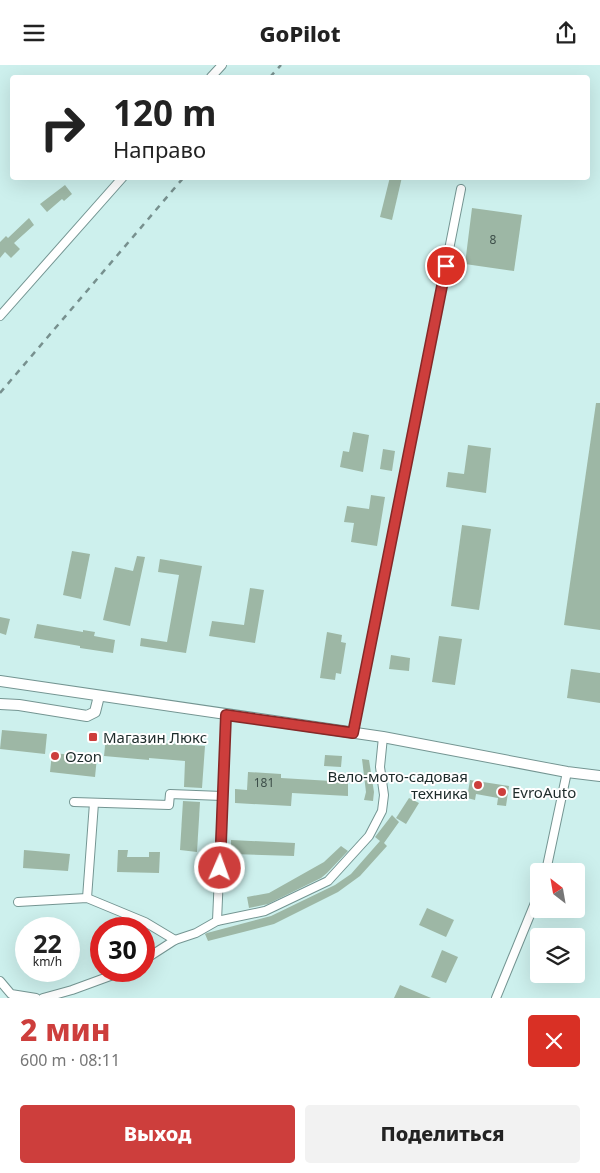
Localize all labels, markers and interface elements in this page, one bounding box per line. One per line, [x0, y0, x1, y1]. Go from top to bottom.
text: GoPilot [259, 18, 341, 48]
icon: menu [20, 19, 48, 47]
icon: share [552, 19, 580, 47]
text: 120 m [113, 89, 216, 136]
icon: right [30, 95, 95, 160]
text: Направо [113, 134, 206, 164]
house number: 8 [490, 231, 497, 248]
pin [425, 245, 467, 287]
icon: arrive [432, 252, 460, 280]
place label: Магазин Люкс [103, 727, 207, 747]
marker: Магазин Люкс [87, 731, 99, 743]
place label: Ozon [65, 746, 102, 766]
marker: Ozon [49, 750, 61, 762]
place label: Вело-мото-садовая техника [327, 766, 468, 803]
house number: 181 [254, 774, 274, 791]
marker: Вело-мото-садовая техника [472, 779, 484, 791]
place label: EvroAuto [512, 782, 576, 802]
marker: EvroAuto [496, 786, 508, 798]
position arrow [193, 841, 245, 893]
north arrow [530, 863, 585, 917]
map controls [530, 863, 585, 983]
speed limit sign: 30 [90, 917, 155, 982]
text: 22 [33, 926, 62, 960]
button: layers [530, 928, 585, 983]
text: km/h [33, 953, 62, 970]
text: 2 мин [20, 1009, 111, 1050]
button: close [528, 1015, 580, 1067]
text: 600 m · 08:11 [20, 1049, 120, 1071]
button: Выход [20, 1105, 295, 1163]
button: Поделиться [305, 1105, 580, 1163]

